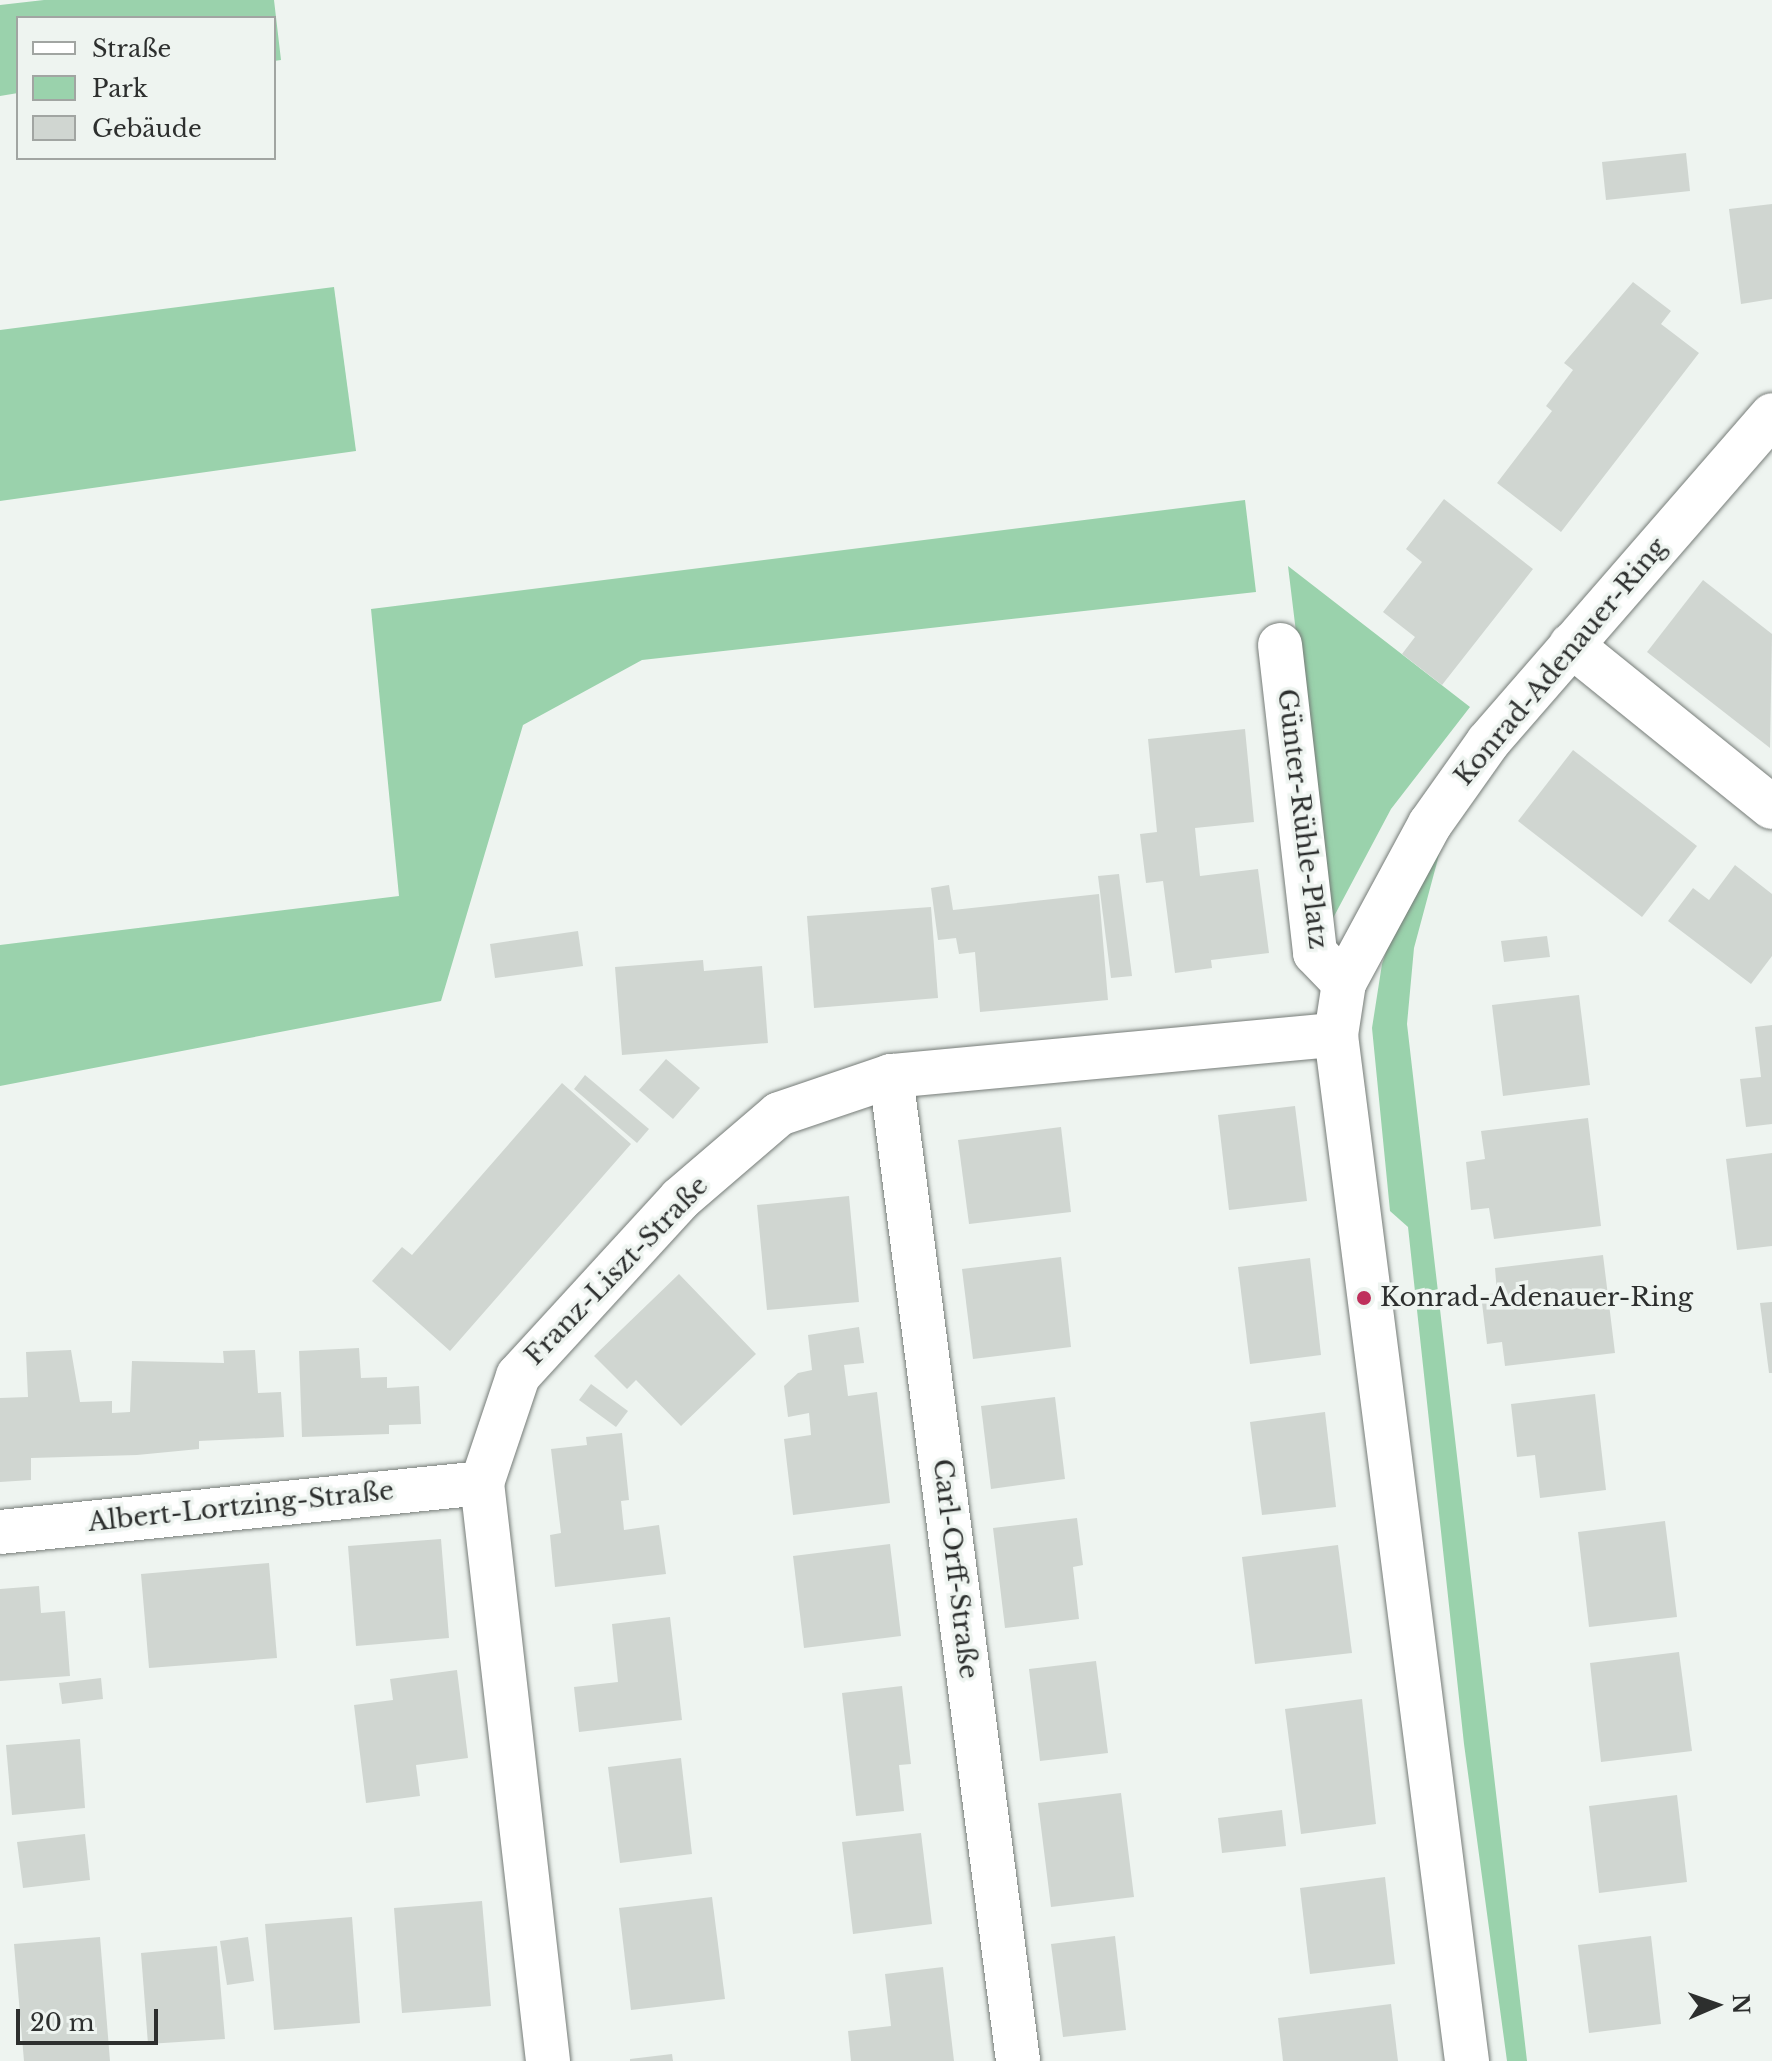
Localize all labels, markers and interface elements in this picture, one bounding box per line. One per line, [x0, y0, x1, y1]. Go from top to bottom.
legend [16, 16, 276, 160]
text: Straße [92, 34, 171, 63]
text: Park [92, 74, 148, 103]
text: Gebäude [92, 114, 202, 143]
street label: Konrad-Adenauer-Ring [1448, 532, 1674, 792]
street label: Günter-Rühle-Platz [1271, 687, 1333, 951]
street label: Franz-Liszt-Straße [519, 1170, 715, 1372]
place label: Konrad-Adenauer-Ring [1380, 1282, 1693, 1314]
marker: Konrad-Adenauer-Ring [1355, 1289, 1373, 1307]
street label: Carl-Orff-Straße [926, 1457, 984, 1681]
street label: Albert-Lortzing-Straße [87, 1475, 395, 1539]
north arrow [1676, 1965, 1756, 2045]
scale bar [20, 1993, 162, 2043]
text: N [1727, 1993, 1754, 2015]
text: 20 m [30, 2008, 95, 2037]

